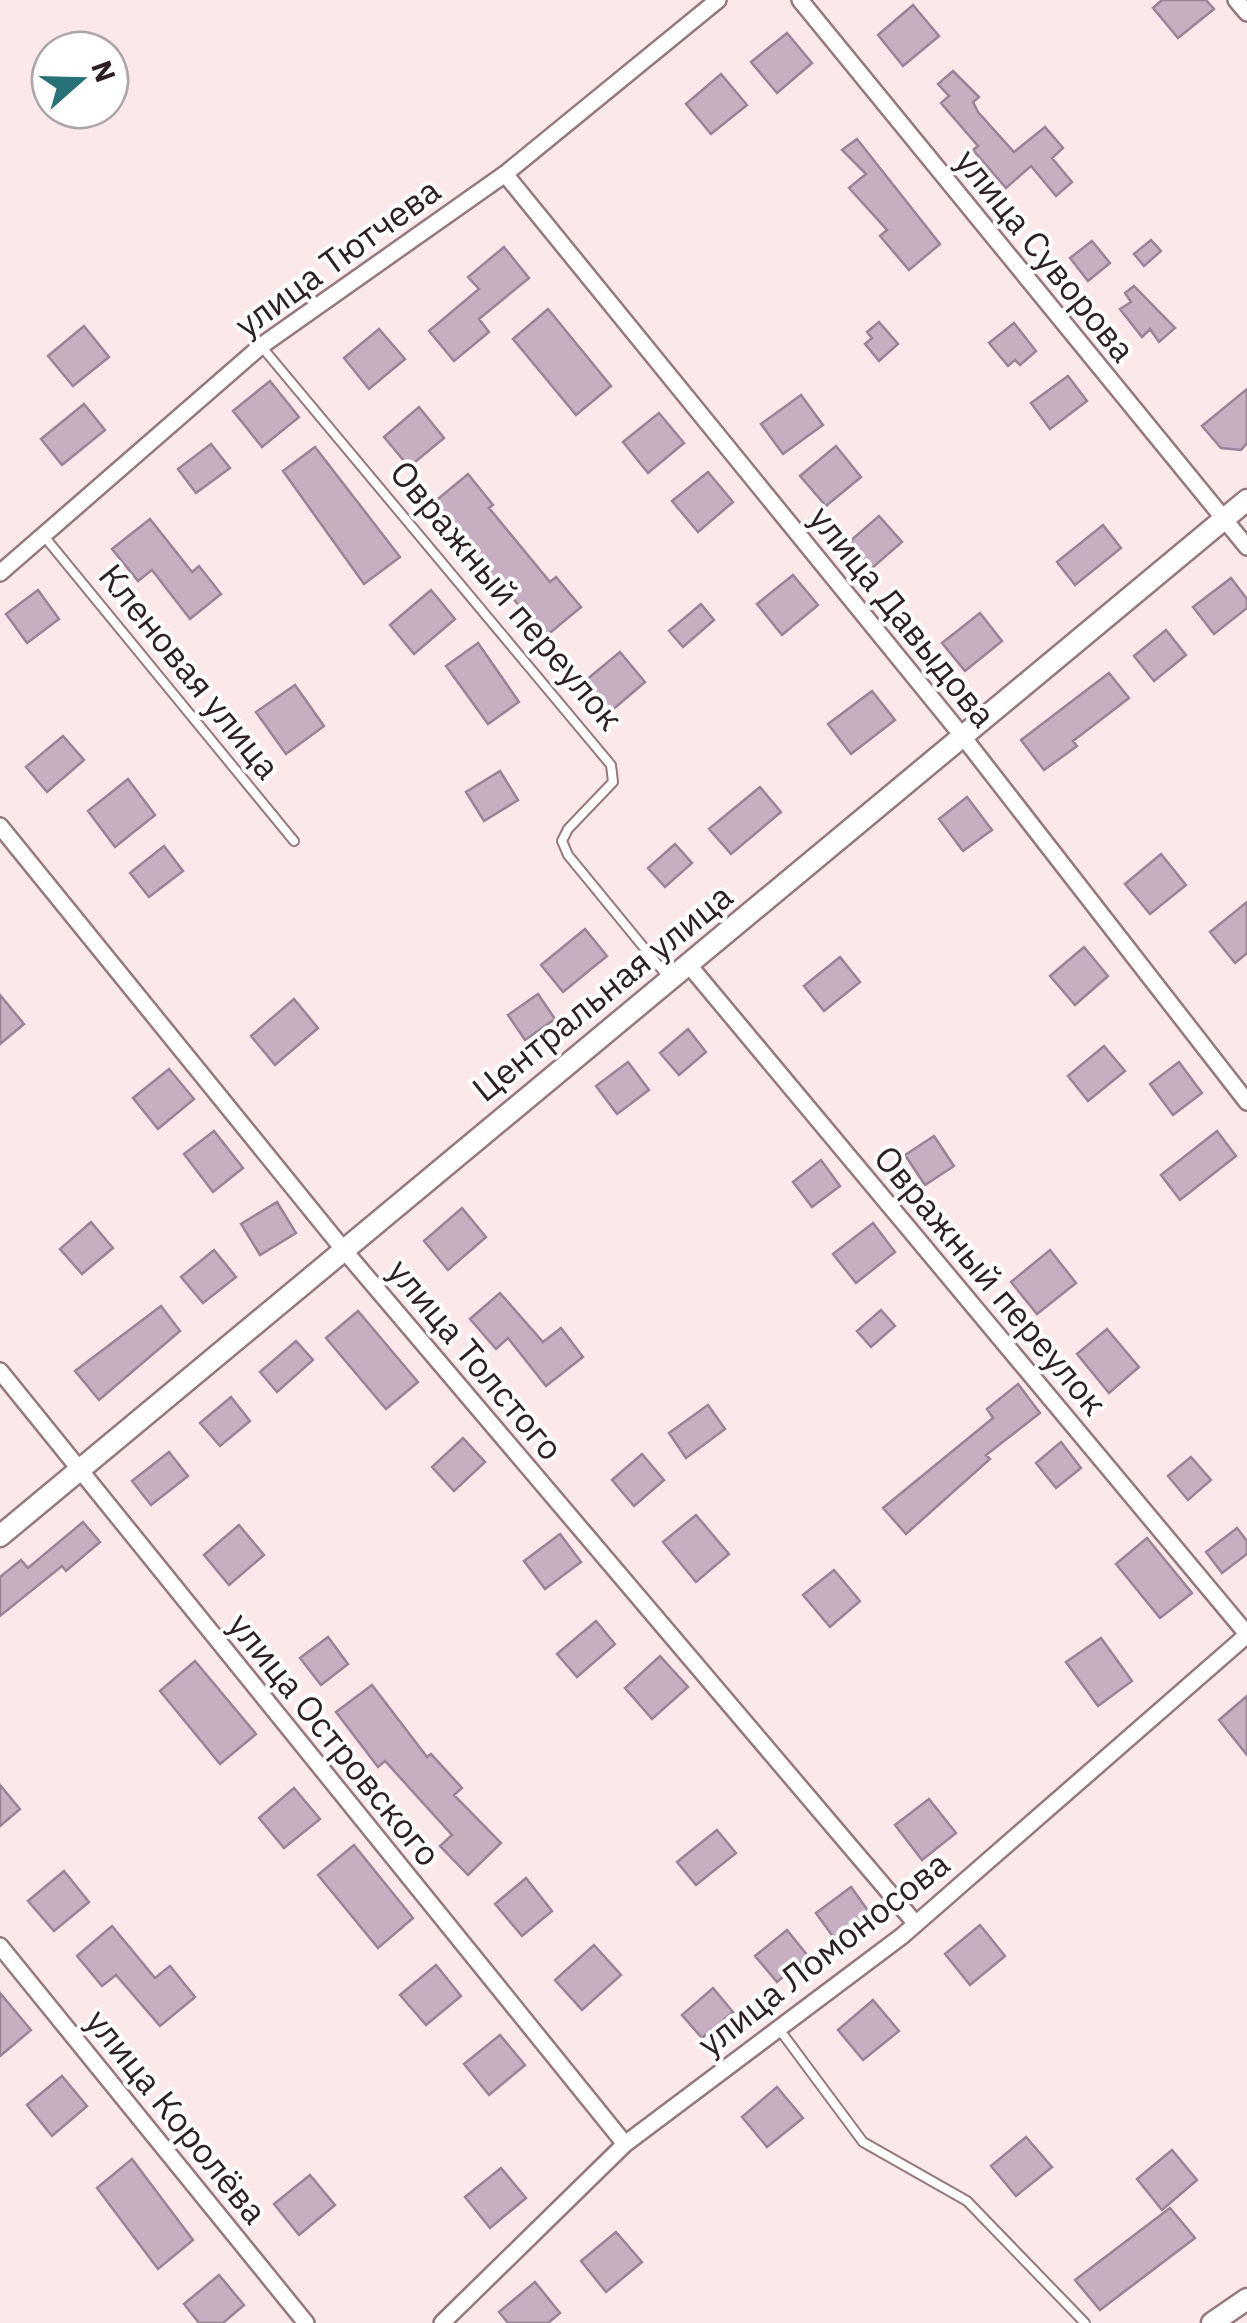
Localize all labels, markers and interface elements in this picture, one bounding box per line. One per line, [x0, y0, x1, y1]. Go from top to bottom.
north arrow [30, 30, 130, 130]
text: N [83, 55, 125, 87]
street label: улица Суворова [946, 139, 1146, 371]
street label: улица Тютчева [225, 167, 449, 347]
street label: Овражный переулок [380, 450, 634, 740]
street label: улица Давыдова [799, 496, 1007, 736]
street label: Кленовая улица [89, 554, 291, 788]
street label: Центральная улица [462, 873, 742, 1111]
street label: Овражный переулок [864, 1135, 1118, 1425]
street label: улица Толстого [378, 1249, 574, 1469]
street label: улица Островского [218, 1603, 452, 1875]
street label: улица Ломоносова [688, 1840, 958, 2066]
street label: улица Королёва [76, 1999, 278, 2233]

